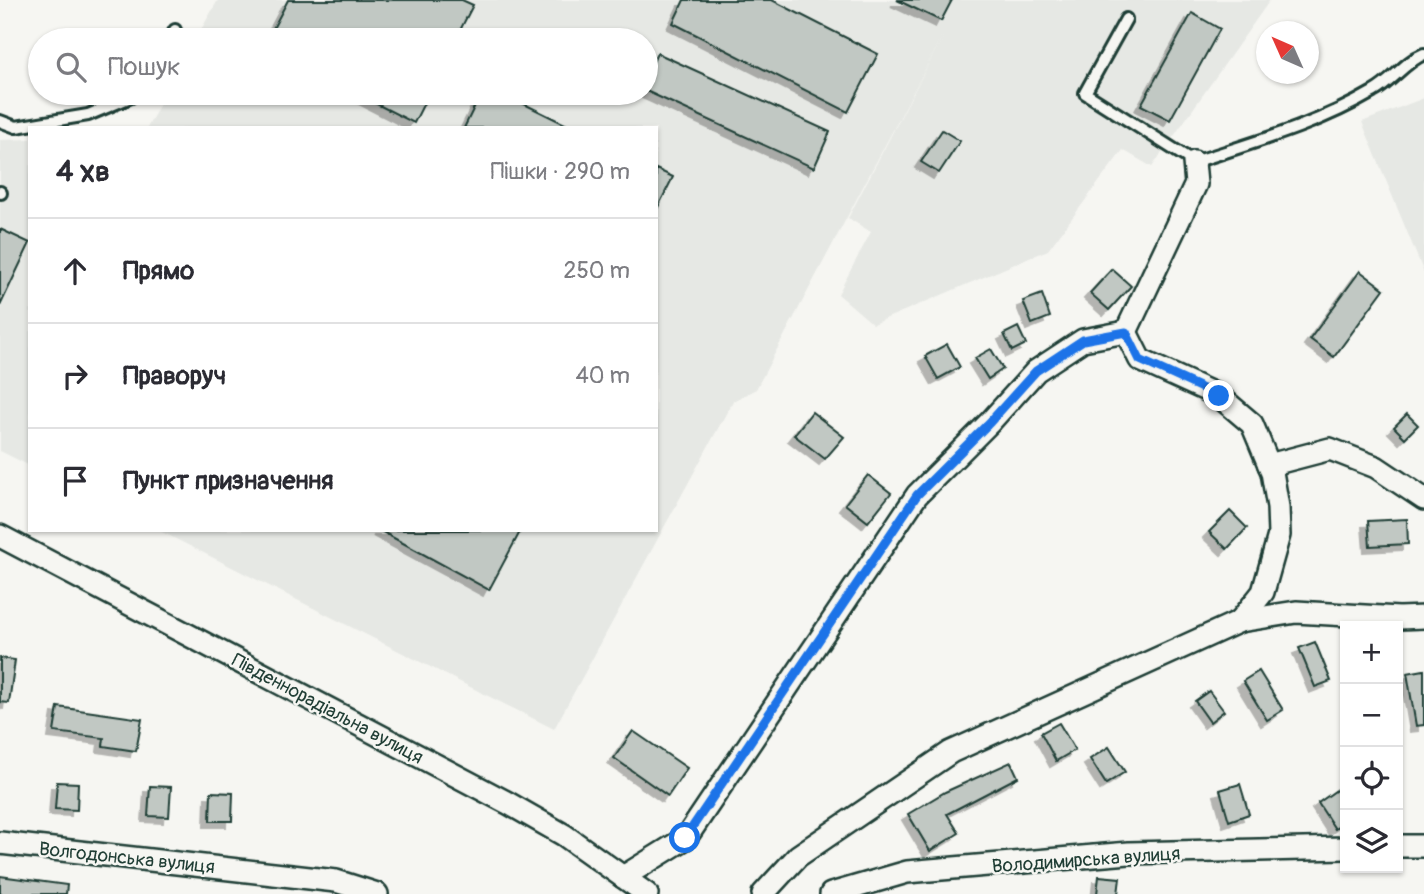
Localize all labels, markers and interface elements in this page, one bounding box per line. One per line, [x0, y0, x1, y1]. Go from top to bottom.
north arrow [1256, 21, 1319, 84]
search box [28, 28, 658, 105]
icon: search [52, 48, 90, 86]
text: Пошук [108, 51, 181, 83]
text: 4 хв [56, 153, 110, 190]
text: Пішки · 290 m [490, 157, 630, 186]
icon: ahead [56, 252, 94, 290]
text: Прямо [123, 255, 194, 287]
text: 250 m [564, 256, 630, 285]
icon: right [56, 357, 94, 395]
text: Праворуч [123, 360, 226, 392]
text: 40 m [576, 361, 630, 390]
route end [1203, 380, 1234, 411]
icon: arrive [56, 462, 94, 500]
text: Пункт призначення [123, 465, 334, 497]
map controls [1340, 621, 1403, 873]
button: + [1340, 621, 1403, 684]
street label: Південнорадіальна вулиця [228, 648, 427, 770]
button: − [1340, 684, 1403, 747]
button: locate [1340, 747, 1403, 810]
button: layers [1340, 810, 1403, 873]
route start [669, 822, 700, 853]
street label: Волгодонська вулиця [38, 837, 216, 879]
street label: Володимирська вулиця [991, 841, 1181, 879]

